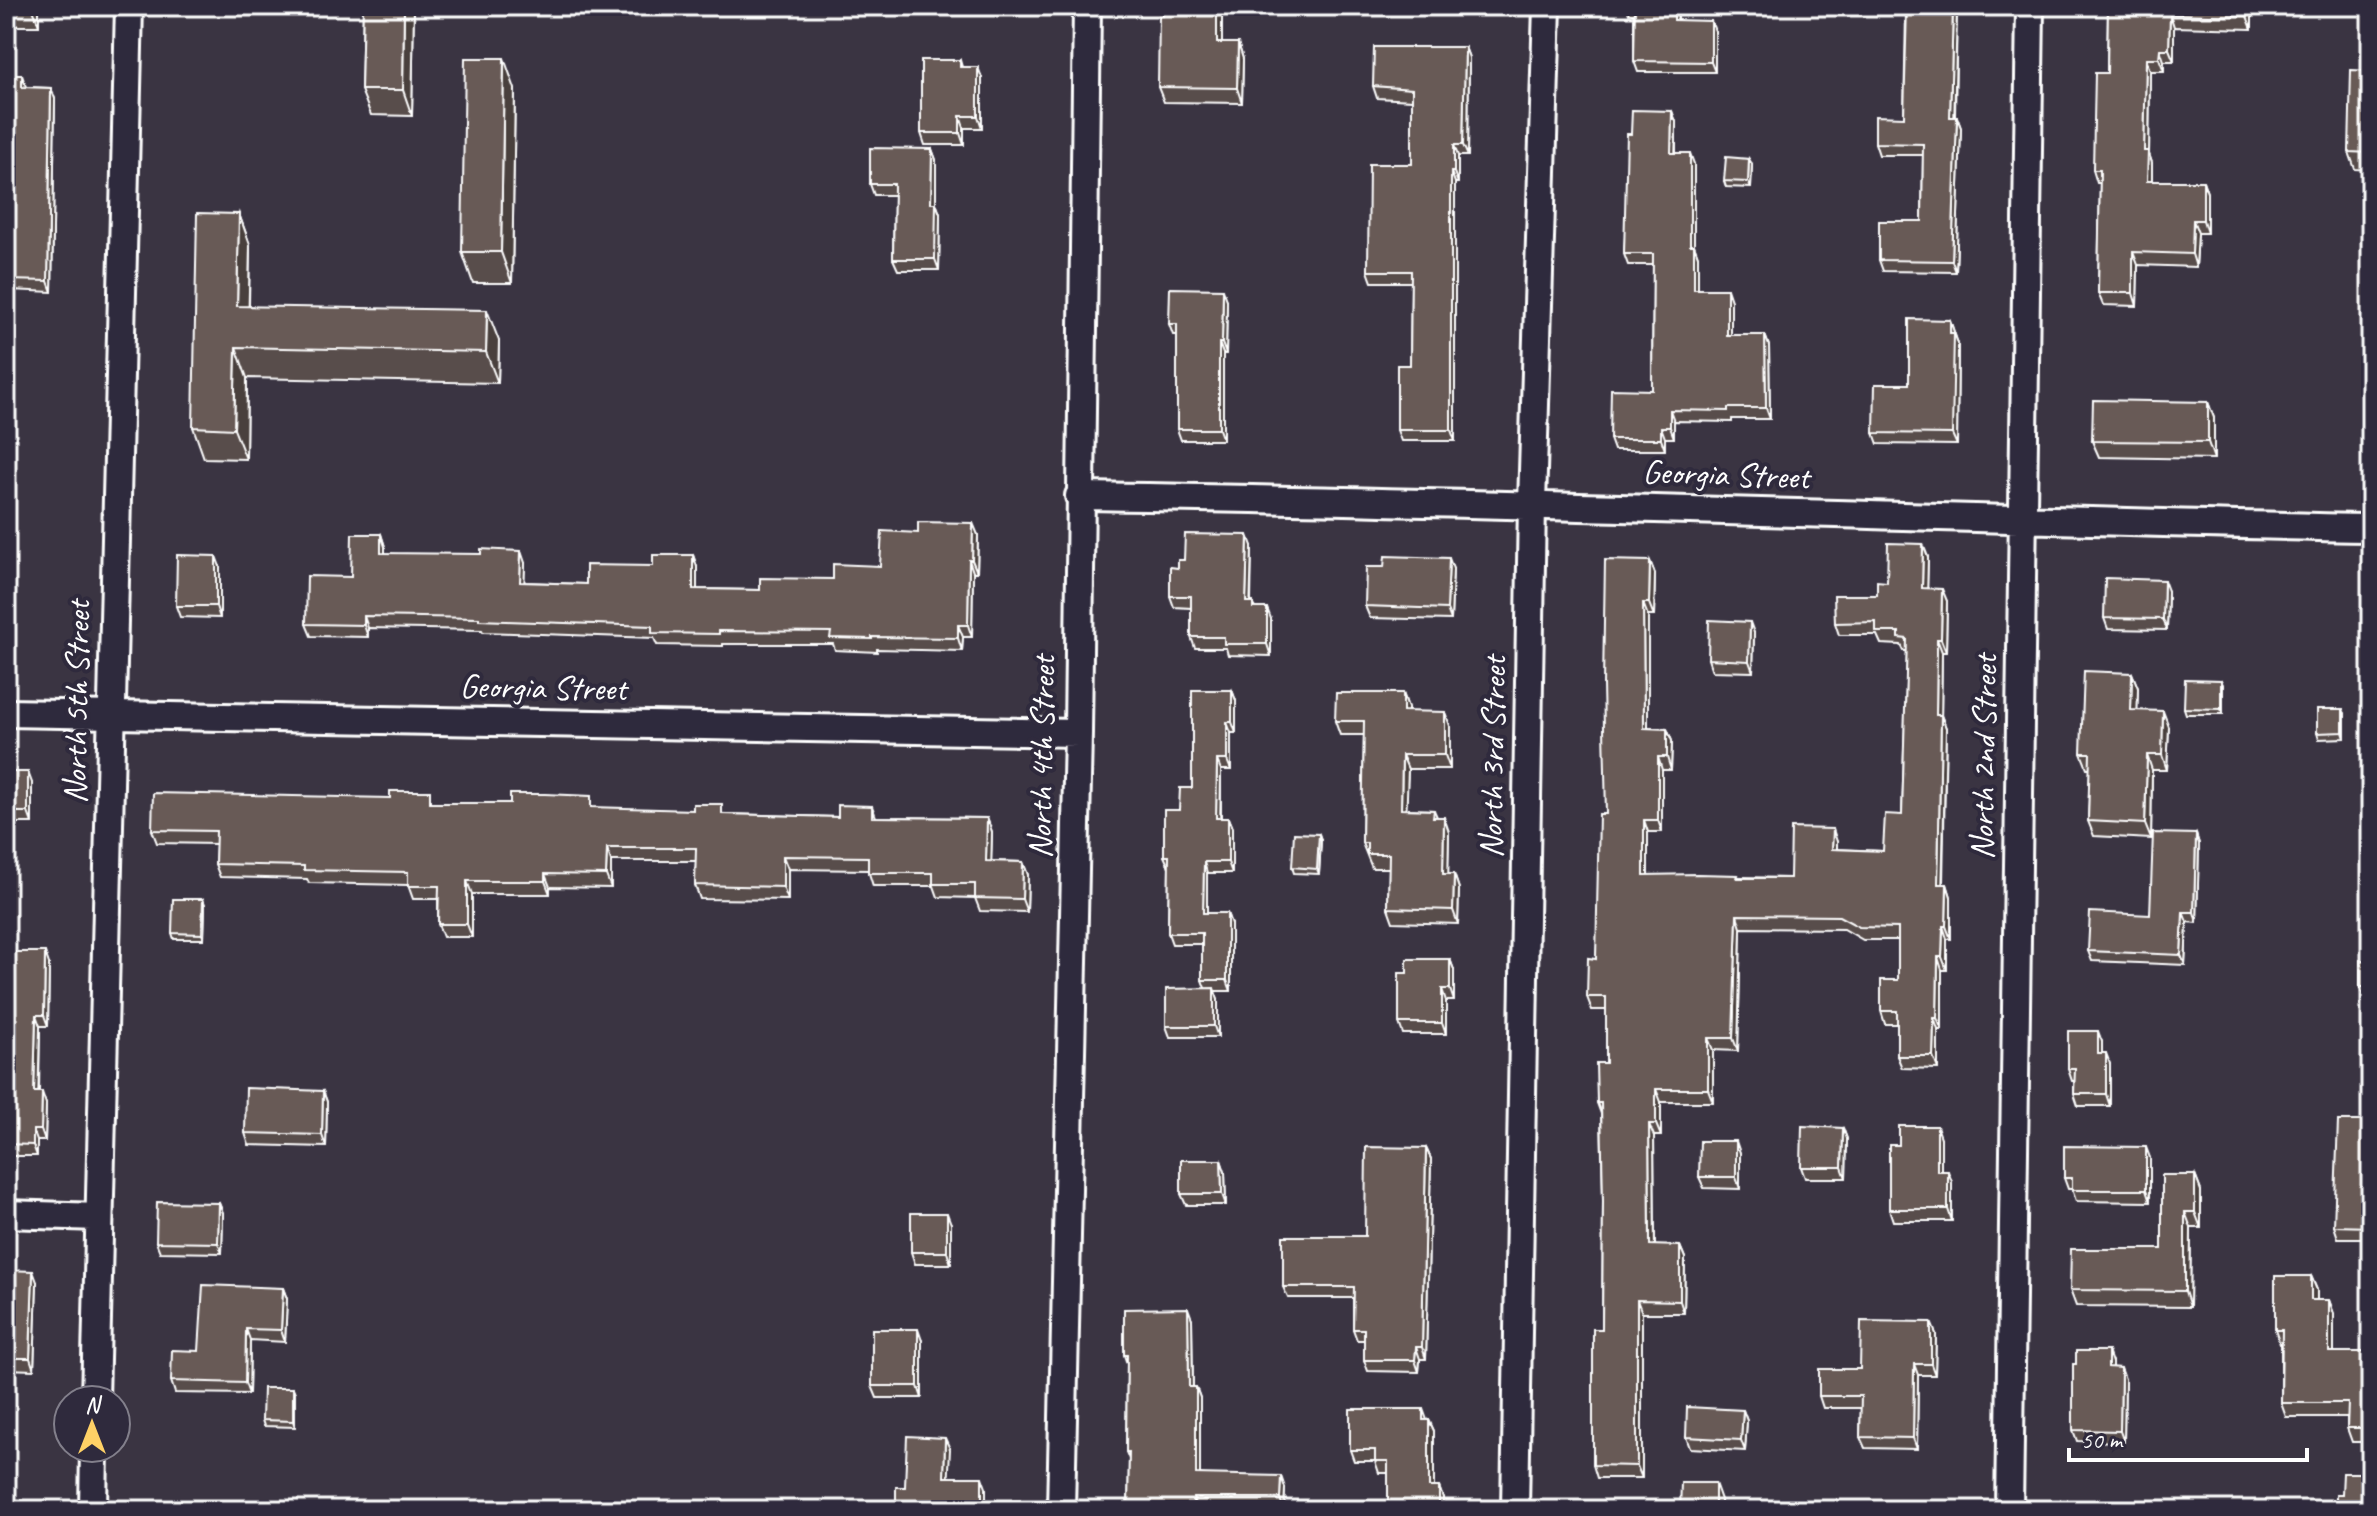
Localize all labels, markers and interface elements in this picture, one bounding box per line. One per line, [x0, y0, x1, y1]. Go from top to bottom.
street label: Georgia Street [1642, 450, 1814, 499]
street label: North 5th Street [53, 596, 99, 804]
street label: North 2nd Street [1960, 650, 2006, 860]
street label: North 4th Street [1018, 651, 1064, 859]
street label: North 3rd Street [1469, 652, 1515, 858]
street label: Georgia Street [459, 664, 630, 710]
north arrow [52, 1384, 132, 1464]
text: N [85, 1391, 102, 1419]
scale bar [2069, 1412, 2307, 1462]
text: 50 m [2081, 1425, 2124, 1455]

